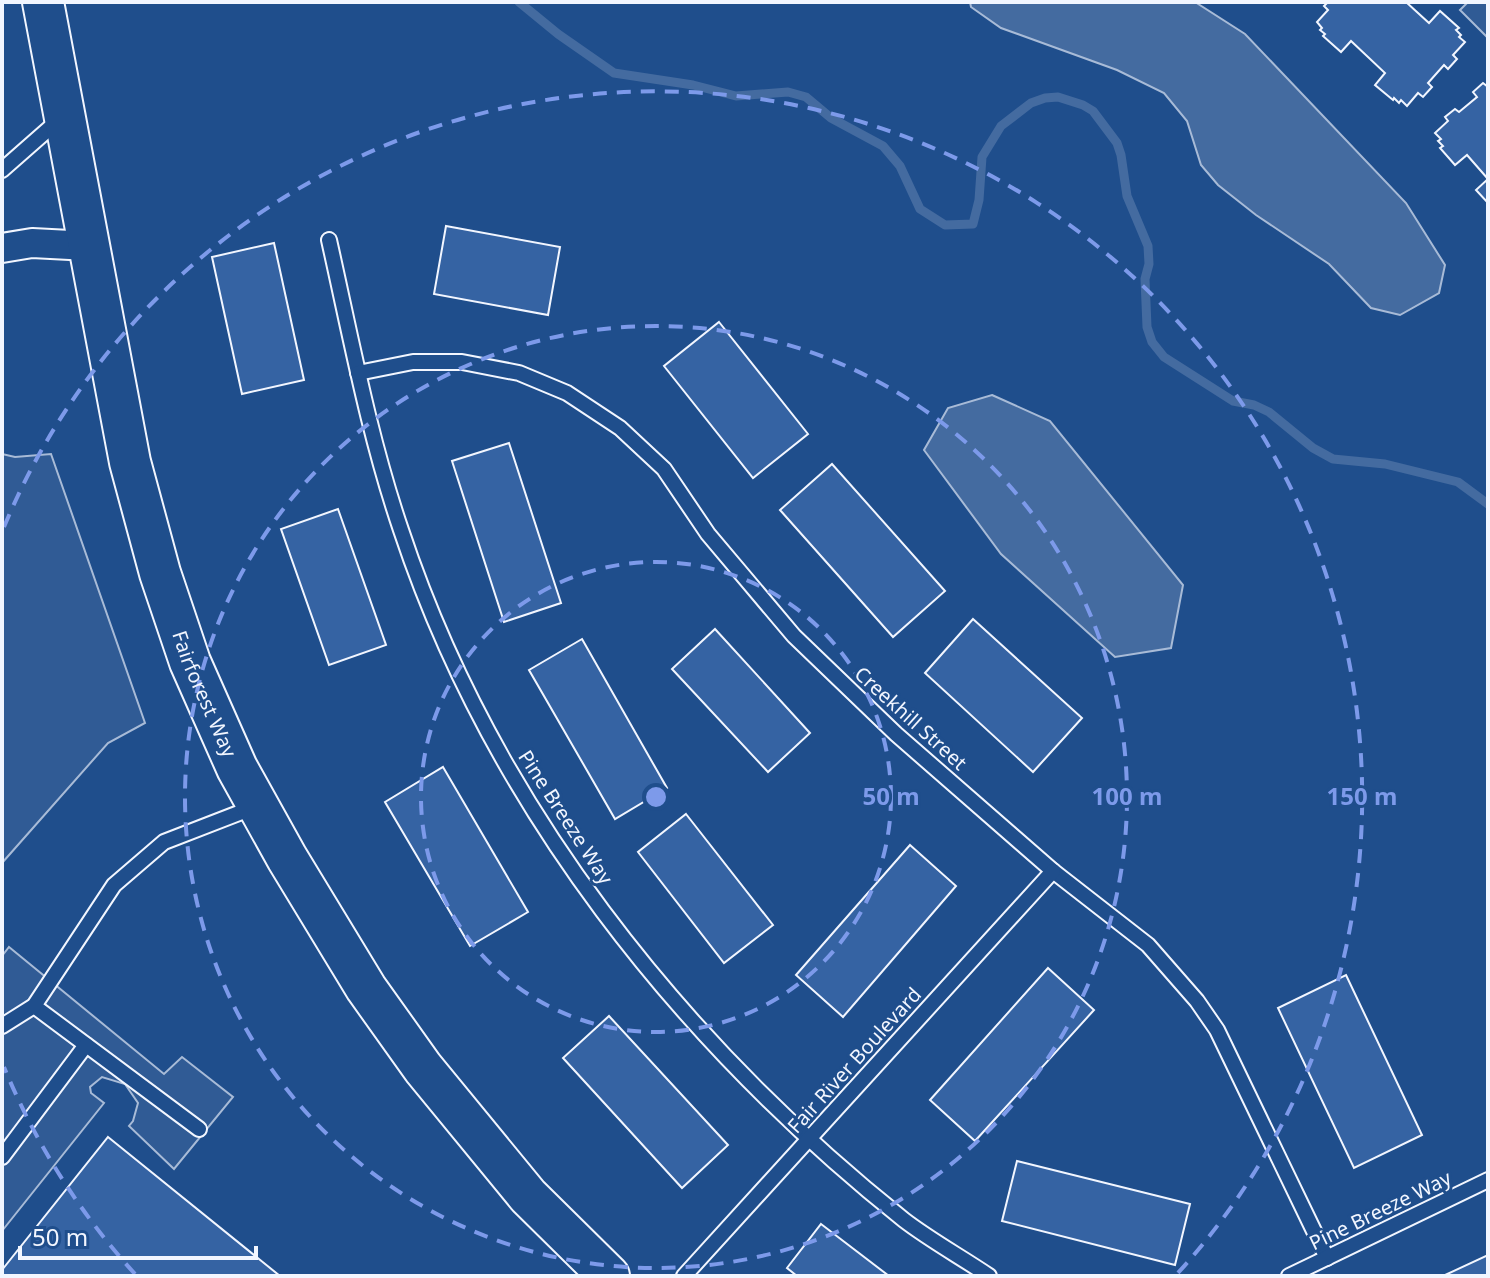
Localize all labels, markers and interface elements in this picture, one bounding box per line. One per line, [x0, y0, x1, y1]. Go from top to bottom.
street label: Fairforest Way [167, 627, 244, 762]
street label: Creekhill Street [849, 660, 973, 776]
street label: Pine Breeze Way [513, 745, 620, 890]
text: 50 m [862, 779, 920, 812]
text: 100 m [1092, 779, 1162, 812]
text: 150 m [1327, 779, 1397, 812]
centre of rings [642, 783, 670, 811]
street label: Fair River Boulevard [781, 981, 927, 1139]
street label: Pine Breeze Way [1305, 1164, 1456, 1256]
scale bar [20, 1210, 256, 1260]
text: 50 m [32, 1220, 88, 1253]

